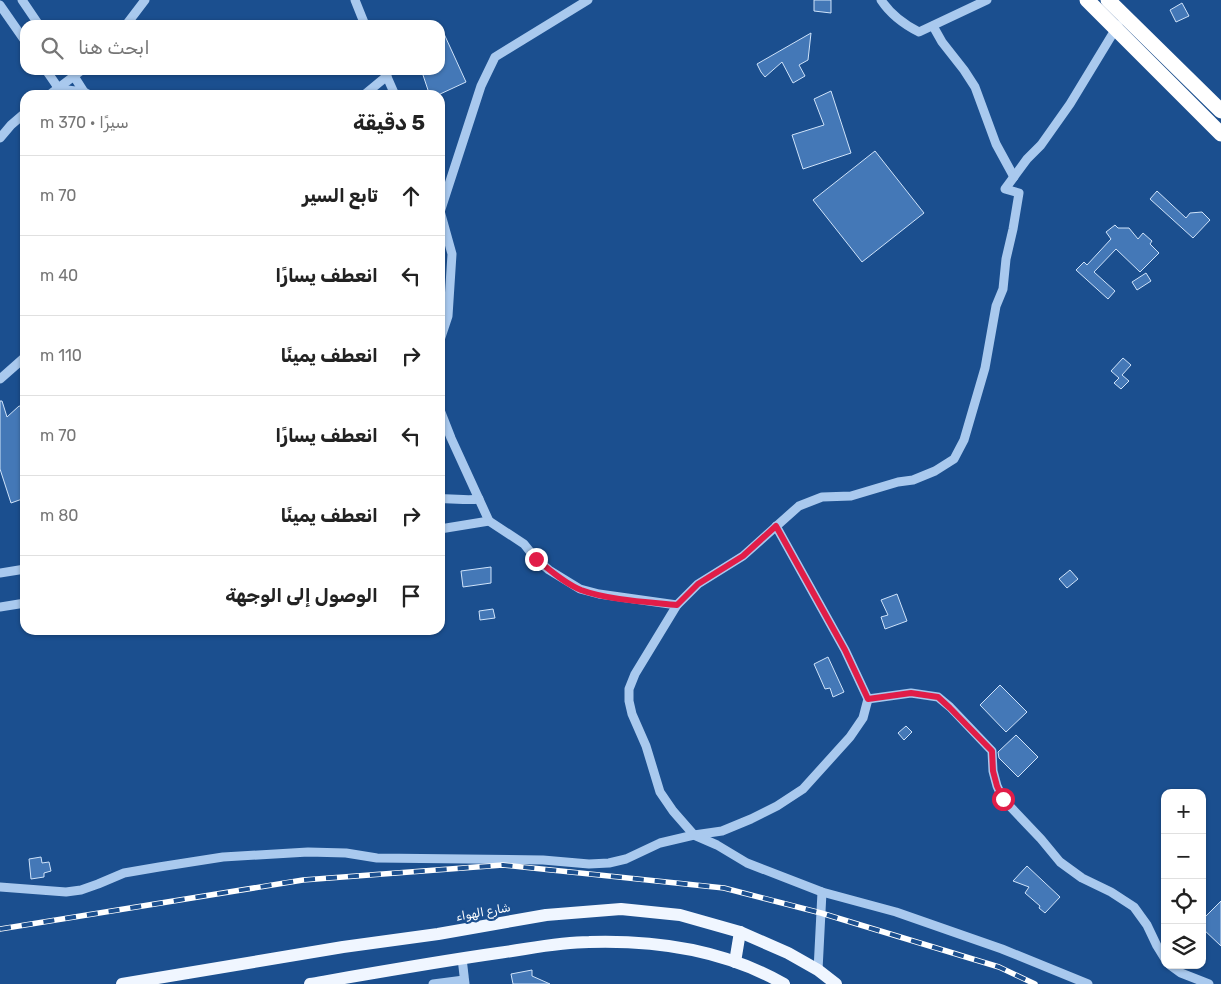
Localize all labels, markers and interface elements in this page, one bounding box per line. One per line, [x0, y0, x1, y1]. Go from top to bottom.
search box [20, 20, 445, 75]
icon: search [38, 34, 66, 62]
text: ابحث هنا [78, 36, 150, 59]
text: 5 دقيقة [353, 110, 425, 135]
text: سيرًا · 370 m [40, 113, 129, 132]
icon: ahead [397, 182, 425, 210]
text: تابع السير [302, 184, 378, 207]
text: 70 m [40, 186, 77, 205]
icon: left [397, 262, 425, 290]
text: انعطف يسارًا [275, 264, 378, 287]
text: 40 m [40, 266, 78, 285]
icon: right [397, 342, 425, 370]
text: انعطف يمينًا [281, 344, 378, 367]
text: 110 m [40, 346, 82, 365]
icon: left [397, 422, 425, 450]
text: انعطف يسارًا [275, 424, 378, 447]
text: 70 m [40, 426, 77, 445]
icon: right [397, 502, 425, 530]
text: انعطف يمينًا [281, 504, 378, 527]
text: 80 m [40, 506, 79, 525]
route end [525, 548, 548, 571]
icon: arrive [397, 582, 425, 610]
text: الوصول إلى الوجهة [225, 584, 378, 607]
route start [992, 788, 1015, 811]
map controls [1161, 789, 1206, 969]
button: + [1161, 789, 1206, 834]
button: − [1161, 834, 1206, 879]
button: locate [1161, 879, 1206, 924]
street label: شارع الهواء [455, 900, 512, 926]
button: layers [1161, 924, 1206, 969]

